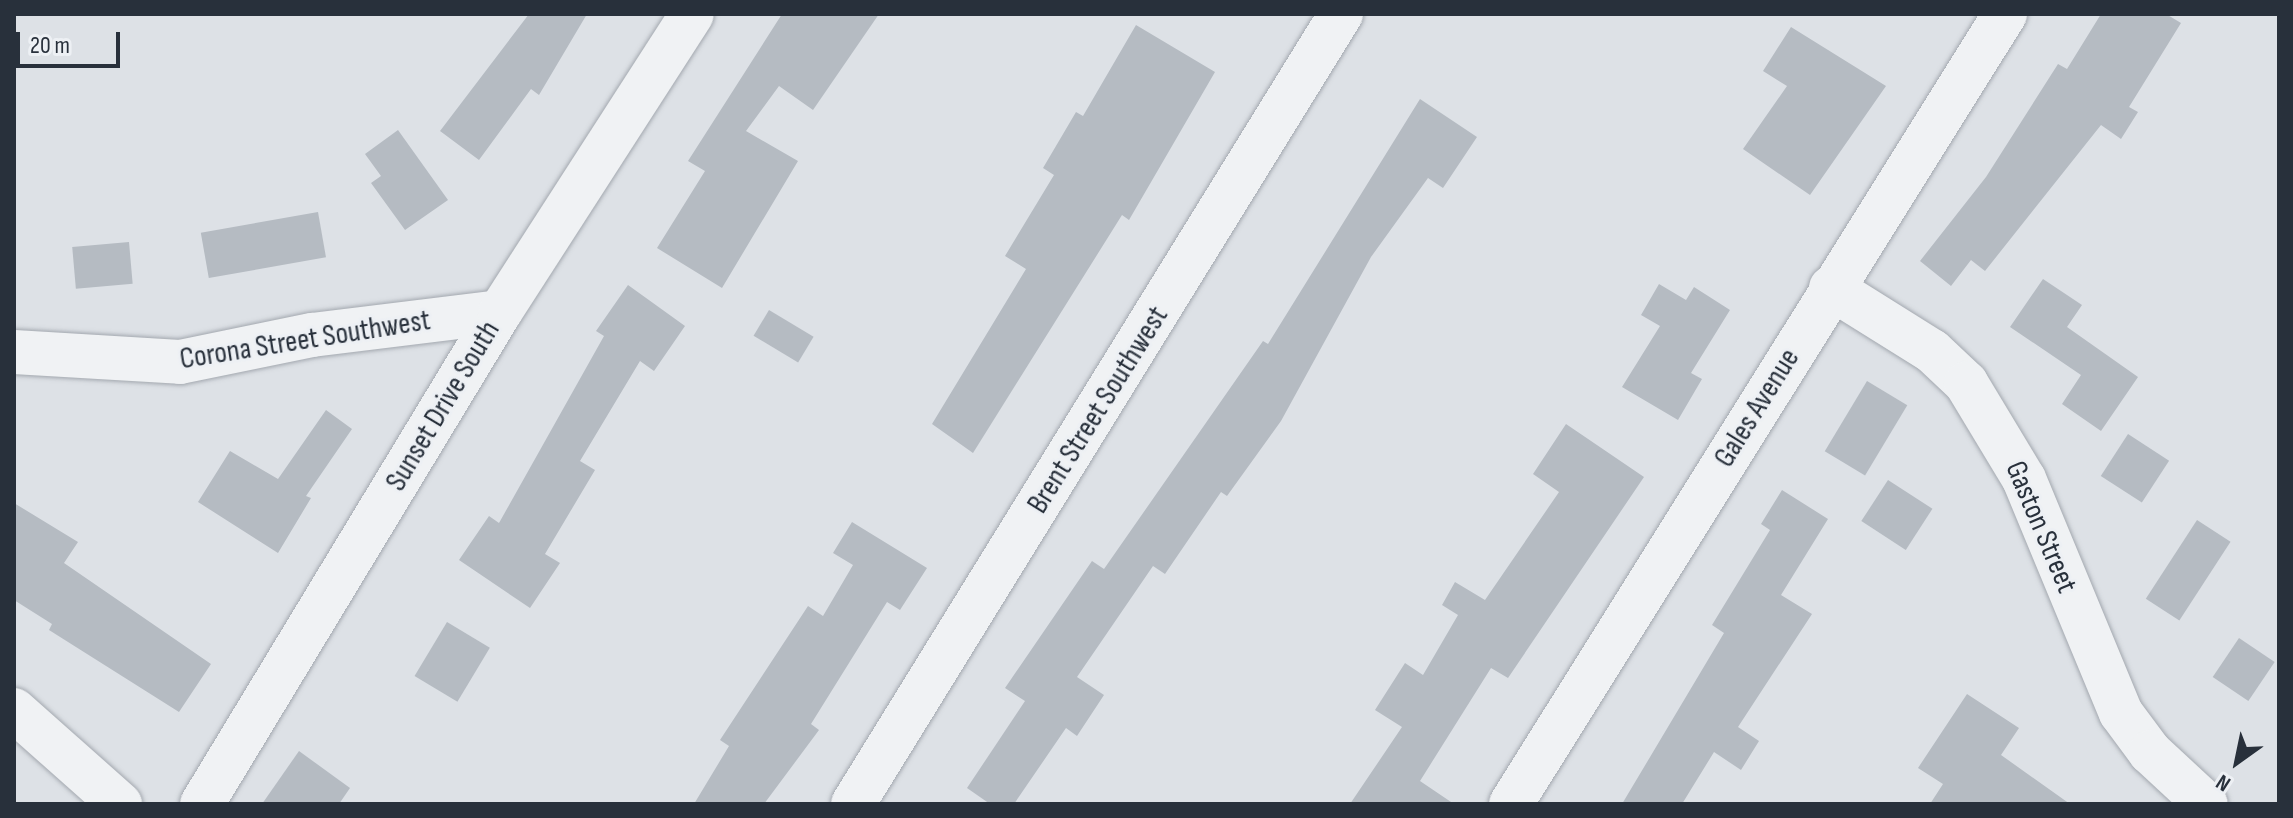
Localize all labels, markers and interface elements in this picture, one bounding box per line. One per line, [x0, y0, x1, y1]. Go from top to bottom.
scale bar [20, 16, 124, 66]
text: 20 m [30, 31, 70, 60]
street label: Brent Street Southwest [1020, 300, 1176, 520]
street label: Corona Street Southwest [177, 302, 433, 378]
street label: Sunset Drive South [378, 315, 508, 497]
street label: Gales Avenue [1707, 342, 1807, 474]
street label: Gaston Street [1997, 456, 2085, 598]
north arrow [2197, 722, 2277, 802]
text: N [2211, 768, 2236, 797]

